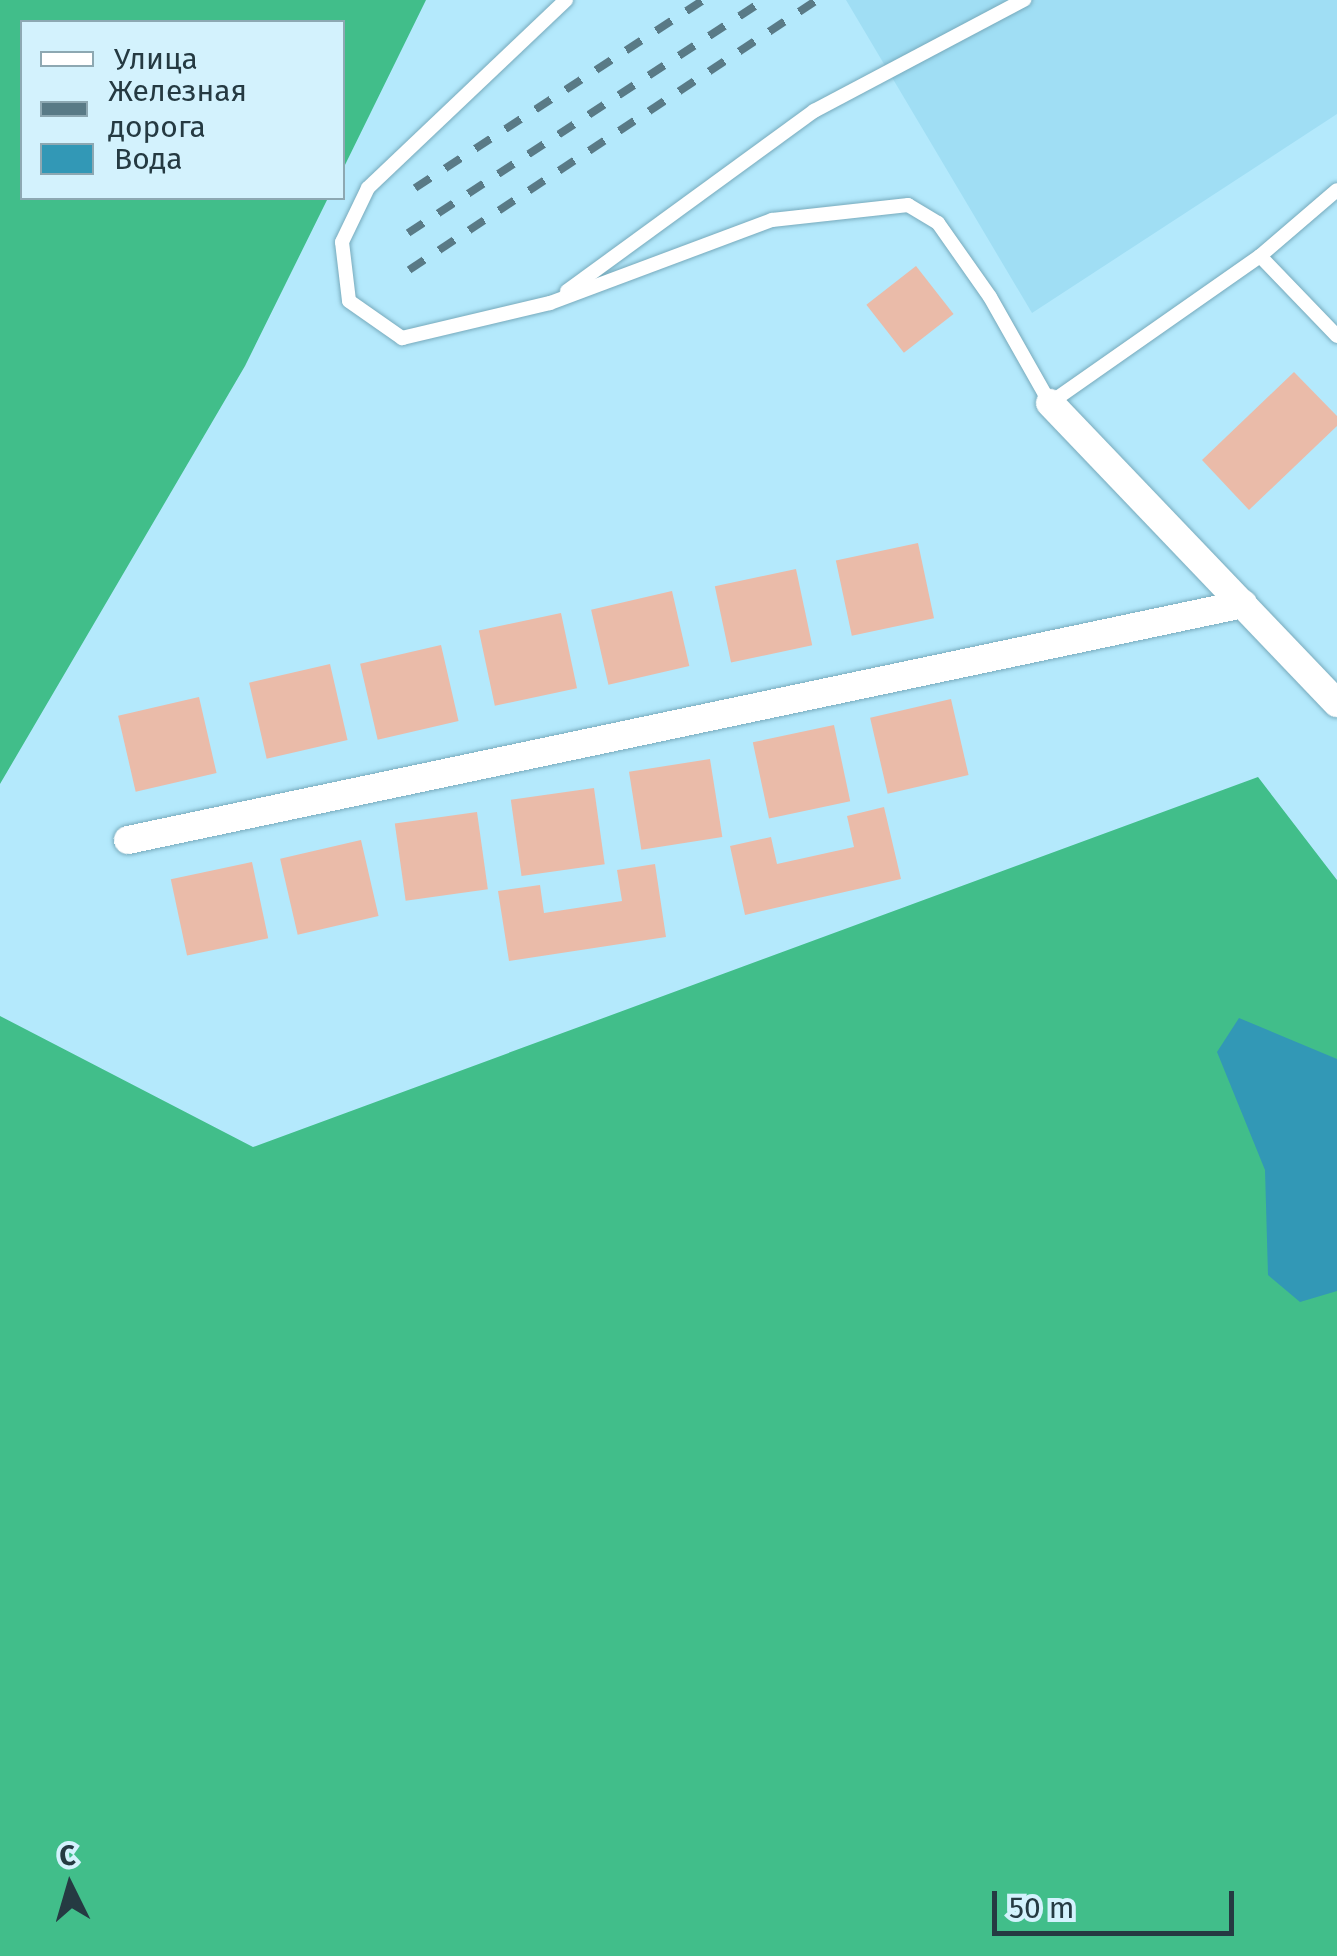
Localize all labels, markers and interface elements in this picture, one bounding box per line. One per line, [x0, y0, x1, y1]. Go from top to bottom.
legend [20, 20, 345, 200]
text: Улица [114, 41, 198, 77]
text: Железная дорога [108, 73, 247, 145]
text: Вода [114, 141, 183, 177]
north arrow [20, 1836, 120, 1936]
text: С [58, 1838, 77, 1873]
scale bar [997, 1871, 1240, 1933]
text: 50 m [1009, 1890, 1074, 1926]

